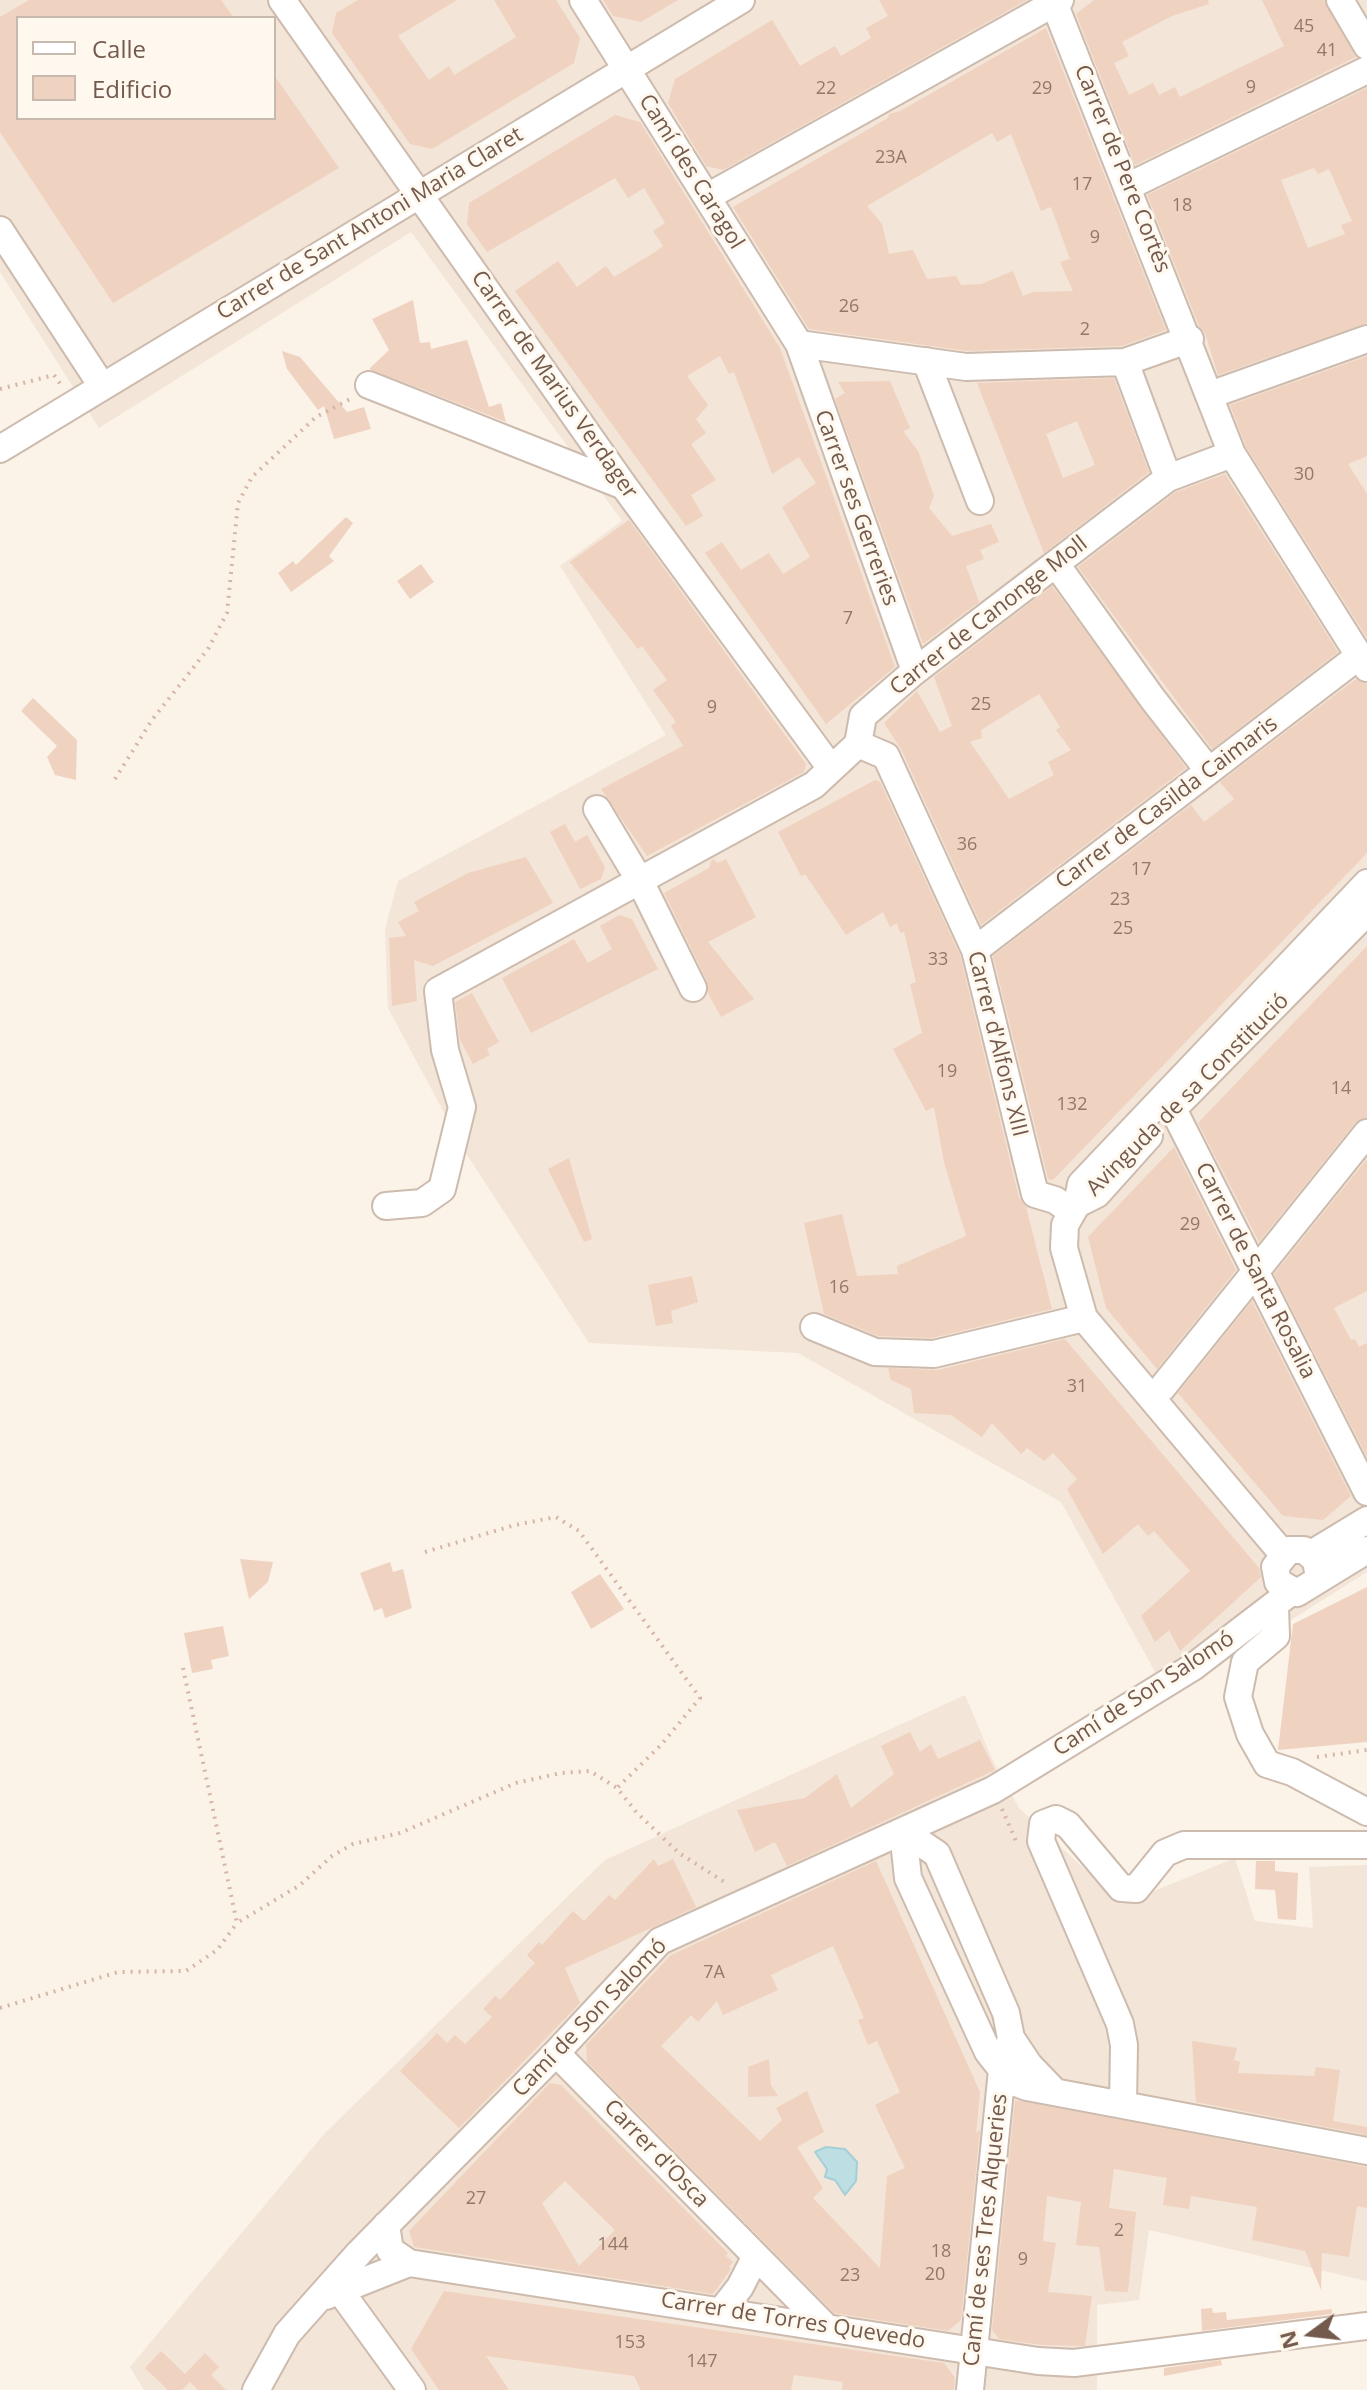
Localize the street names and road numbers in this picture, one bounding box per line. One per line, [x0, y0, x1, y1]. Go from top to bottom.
street label: Carrer de Pere Cortès [1068, 61, 1176, 277]
street label: Camí des Caragol [633, 90, 749, 254]
street label: Carrer de Sant Antoni Maria Claret [212, 122, 528, 326]
street label: Carrer de Marius Verdager [465, 266, 643, 504]
street label: Carrer ses Gerreries [808, 407, 904, 609]
street label: Carrer de Canonge Moll [885, 531, 1093, 701]
street label: Carrer de Casilda Caimaris [1051, 711, 1283, 895]
street label: Carrer d'Alfons XIII [961, 948, 1033, 1140]
street label: Avinguda de sa Constitució [1081, 988, 1295, 1202]
street label: Carrer de Santa Rosalia [1189, 1159, 1321, 1383]
street label: Camí de Son Salomó [1049, 1626, 1239, 1762]
street label: Camí de Son Salomó [507, 1933, 673, 2103]
street label: Camí de ses Tres Alqueries [959, 2092, 1013, 2368]
street label: Carrer d'Osca [598, 2095, 714, 2213]
street label: Carrer de Torres Quevedo [659, 2287, 927, 2355]

